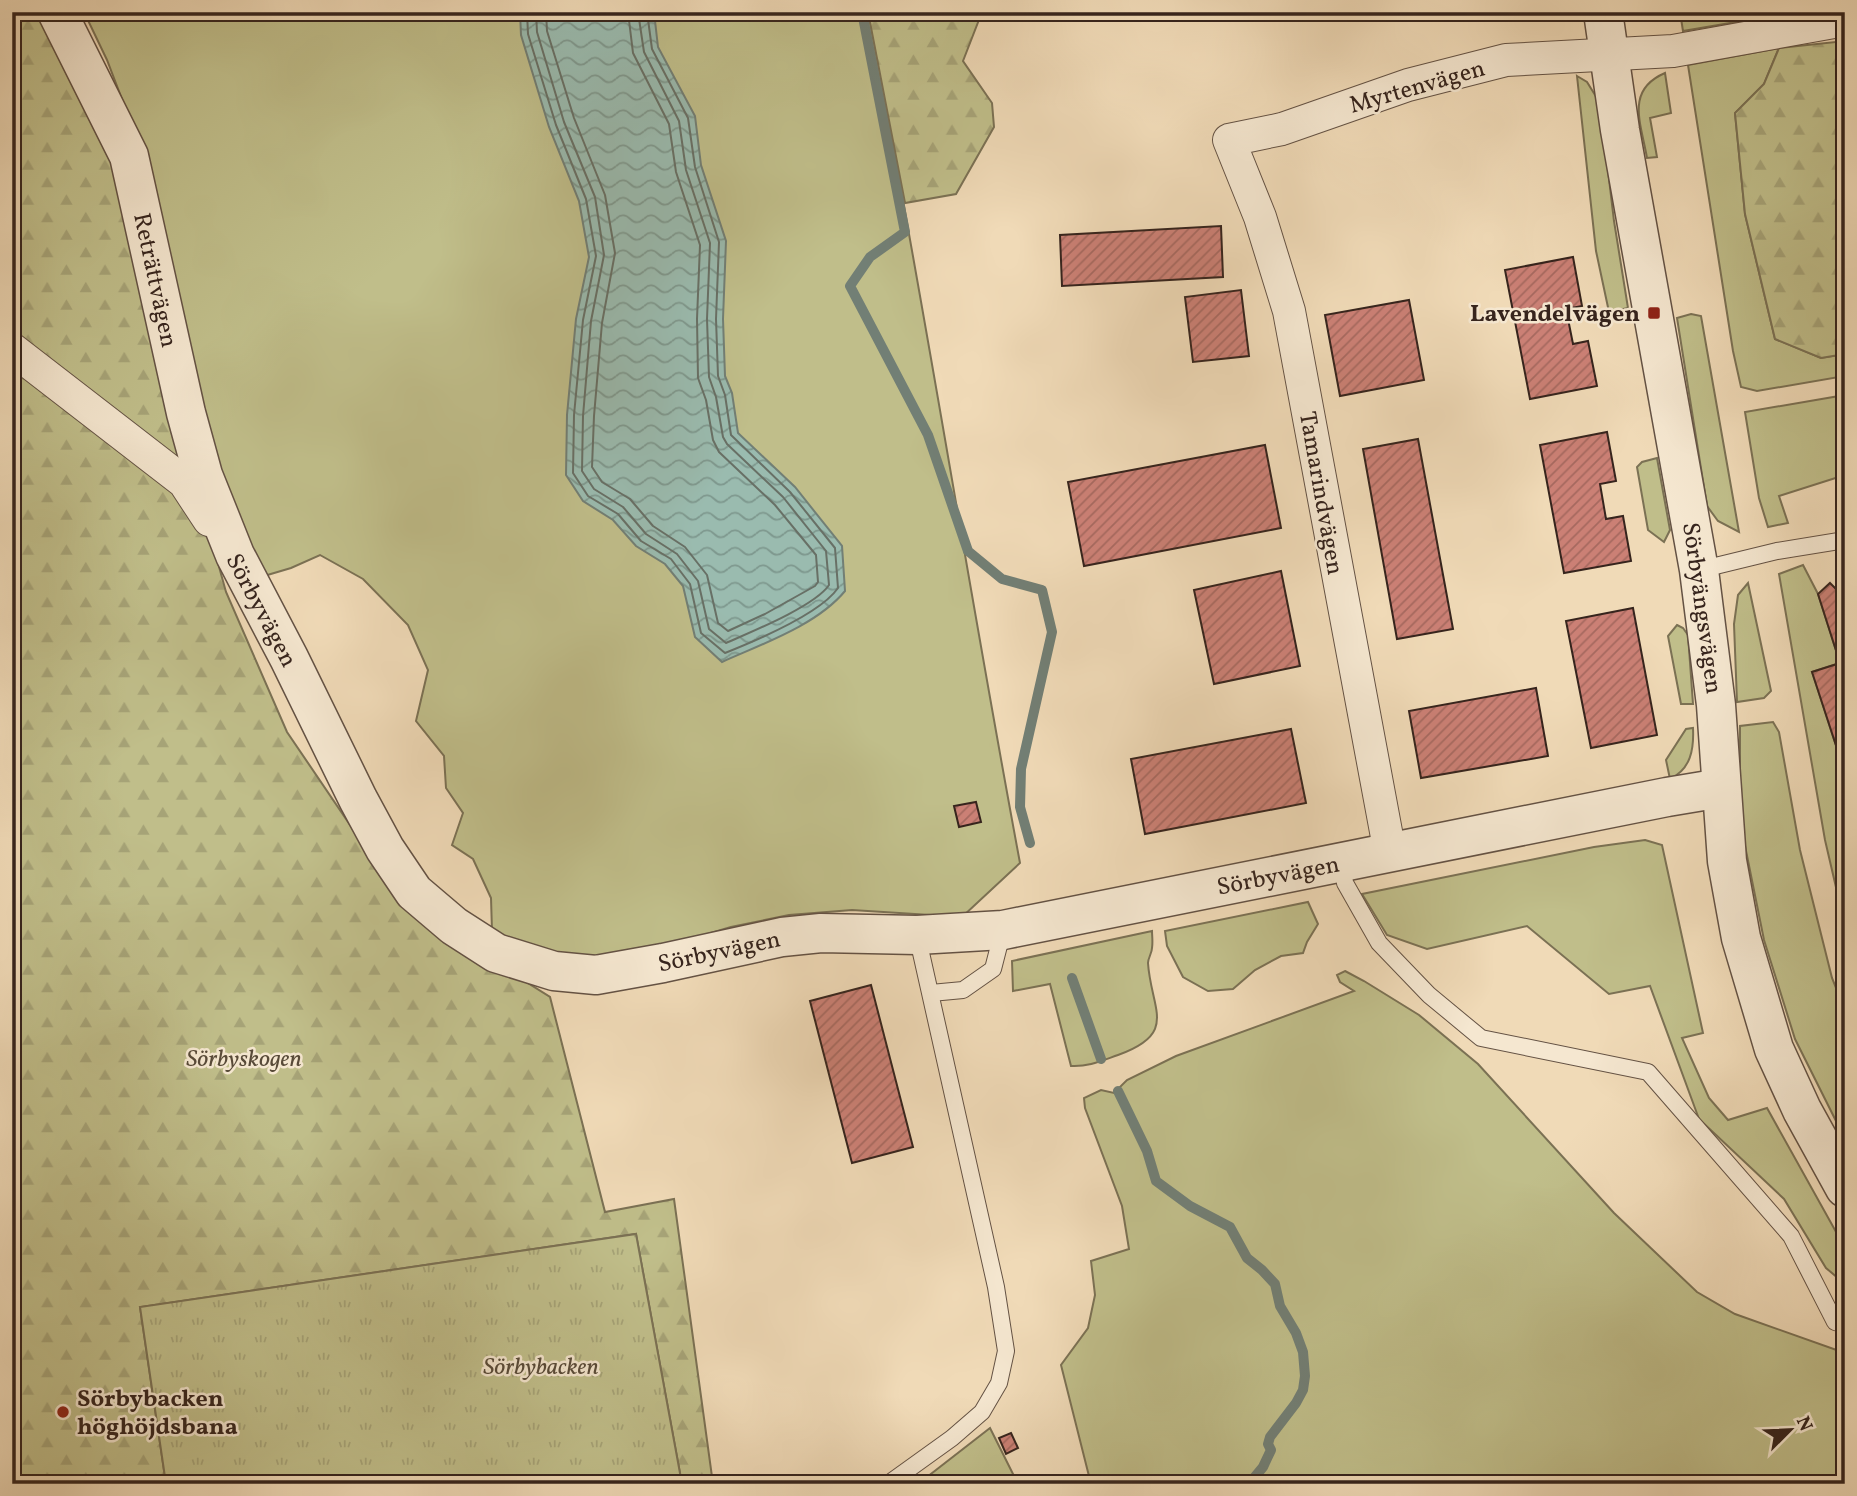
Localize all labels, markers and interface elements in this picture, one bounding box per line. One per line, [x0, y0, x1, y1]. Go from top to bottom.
street label: Myrtenvägen [1346, 52, 1489, 124]
street label: Reträttvägen [123, 210, 185, 351]
place label: Lavendelvägen [1470, 298, 1640, 332]
marker: Lavendelvägen [1646, 305, 1662, 321]
street label: Tamarindvägen [1289, 409, 1351, 578]
street label: Sörbyängsvägen [1672, 520, 1730, 696]
street label: Sörbyvägen [216, 548, 304, 674]
street label: Sörbyvägen [1214, 848, 1343, 906]
street label: Sörbyvägen [655, 923, 784, 983]
park label: Sörbyskogen [186, 1043, 302, 1077]
park label: Sörbybacken [483, 1351, 599, 1385]
place label: Sörbybacken höghöjdsbana [77, 1383, 238, 1445]
north arrow [1756, 1394, 1826, 1464]
marker: Sörbybacken höghöjdsbana [55, 1404, 71, 1420]
text: N [1789, 1412, 1818, 1436]

